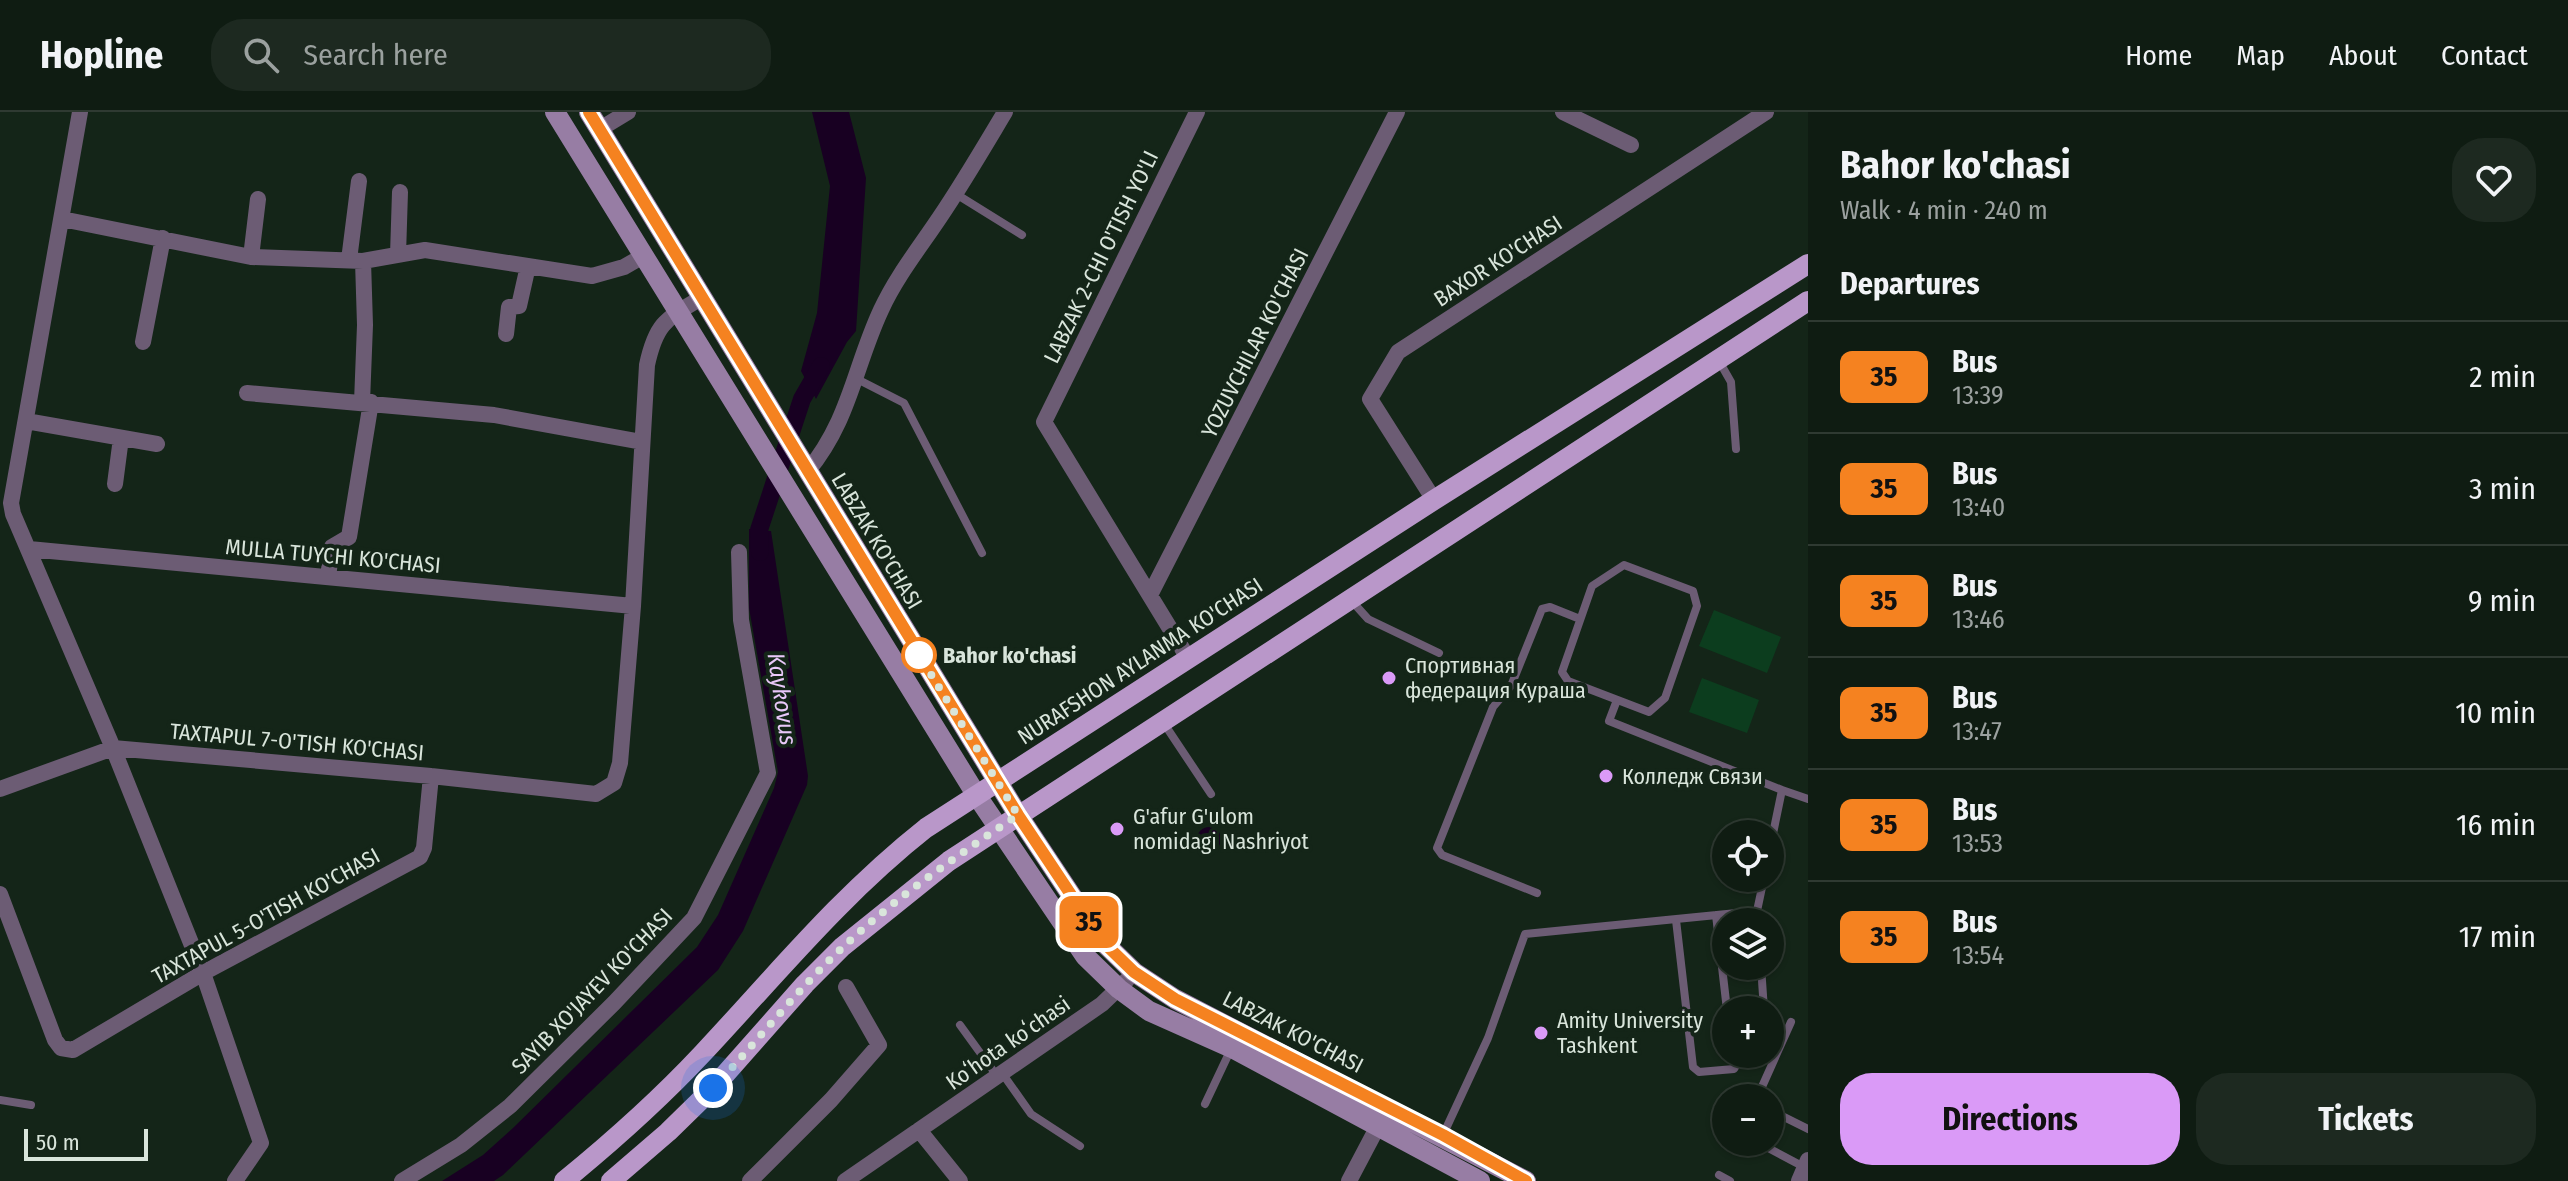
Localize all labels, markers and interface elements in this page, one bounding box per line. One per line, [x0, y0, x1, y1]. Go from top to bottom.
search box [211, 19, 771, 91]
text: Hopline [40, 32, 163, 78]
icon: search [239, 33, 283, 77]
text: Search here [303, 37, 448, 73]
text: Home [2125, 39, 2192, 72]
text: Map [2236, 39, 2285, 72]
text: About [2329, 39, 2397, 72]
text: Contact [2441, 39, 2528, 72]
button: heart [2452, 138, 2536, 222]
text: Bahor ko'chasi [1840, 142, 2071, 188]
street label: LABZAK 2-CHI O'TISH YO'LI [1038, 146, 1164, 368]
text: Walk · 4 min · 240 m [1840, 195, 2048, 226]
street label: BAXOR KO'CHASI [1429, 210, 1567, 312]
street label: YOZUVCHILAR KO'CHASI [1196, 244, 1314, 442]
text: Departures [1840, 266, 1980, 302]
text: Bus [1952, 344, 1997, 380]
text: 2 min [2469, 359, 2536, 395]
text: 35 [1871, 360, 1898, 393]
text: 13:39 [1952, 380, 2004, 411]
text: Bus [1952, 456, 1997, 492]
street label: LABZAK KO'CHASI [826, 468, 928, 614]
text: 3 min [2469, 471, 2536, 507]
text: 35 [1871, 472, 1898, 505]
text: 13:40 [1952, 492, 2005, 523]
street label: MULLA TUYCHI KO'CHASI [224, 533, 442, 579]
text: Bus [1952, 568, 1997, 604]
street label: NURAFSHON AYLANMA KO'CHASI [1013, 572, 1267, 750]
text: 9 min [2468, 583, 2536, 619]
text: 35 [1871, 584, 1898, 617]
text: 13:46 [1952, 604, 2005, 635]
marker: Bahor ko'chasi [902, 638, 936, 672]
place label: Bahor ko'chasi [943, 642, 1077, 669]
water label: Kaykovus [762, 651, 802, 747]
place label: Спортивная федерация Кураша [1405, 652, 1586, 704]
marker: Спортивная федерация Кураша [1380, 669, 1398, 687]
text: Bus [1952, 680, 1997, 716]
text: 10 min [2455, 695, 2536, 731]
text: 35 [1871, 696, 1898, 729]
text: 13:47 [1952, 716, 2002, 747]
street label: TAXTAPUL 7-O'TISH KO'CHASI [169, 717, 425, 767]
place label: Колледж Связи [1622, 763, 1763, 790]
marker: Колледж Связи [1597, 767, 1615, 785]
text: Bus [1952, 792, 1997, 828]
place label: G'afur G'ulom nomidagi Nashriyot [1133, 803, 1310, 855]
text: 16 min [2456, 807, 2536, 843]
text: 35 [1871, 808, 1898, 841]
marker: G'afur G'ulom nomidagi Nashriyot [1108, 820, 1126, 838]
map controls [1712, 820, 1784, 1156]
button: locate [1712, 820, 1784, 892]
text: 13:53 [1952, 828, 2003, 859]
street label: TAXTAPUL 5-O'TISH KO'CHASI [148, 842, 384, 990]
line badge: 35 [1053, 896, 1125, 948]
street label: SAYIB XO'JAYEV KO'CHASI [506, 903, 678, 1079]
text: Bus [1952, 904, 1997, 940]
text: 35 [1076, 905, 1103, 938]
button: layers [1712, 908, 1784, 980]
text: 17 min [2459, 919, 2536, 955]
text: 35 [1871, 920, 1898, 953]
text: 13:54 [1952, 940, 2004, 971]
street label: LABZAK KO'CHASI [1218, 985, 1368, 1079]
street label: Koʻhota koʻchasi [941, 990, 1075, 1096]
button: + [1712, 996, 1784, 1068]
place label: Amity University Tashkent [1557, 1007, 1703, 1059]
marker: Amity University Tashkent [1532, 1024, 1550, 1042]
your location [693, 1068, 733, 1108]
button: Directions [1840, 1073, 2180, 1165]
button: Tickets [2196, 1073, 2536, 1165]
button: − [1712, 1084, 1784, 1156]
scale bar [24, 1125, 148, 1161]
text: 50 m [36, 1129, 80, 1156]

